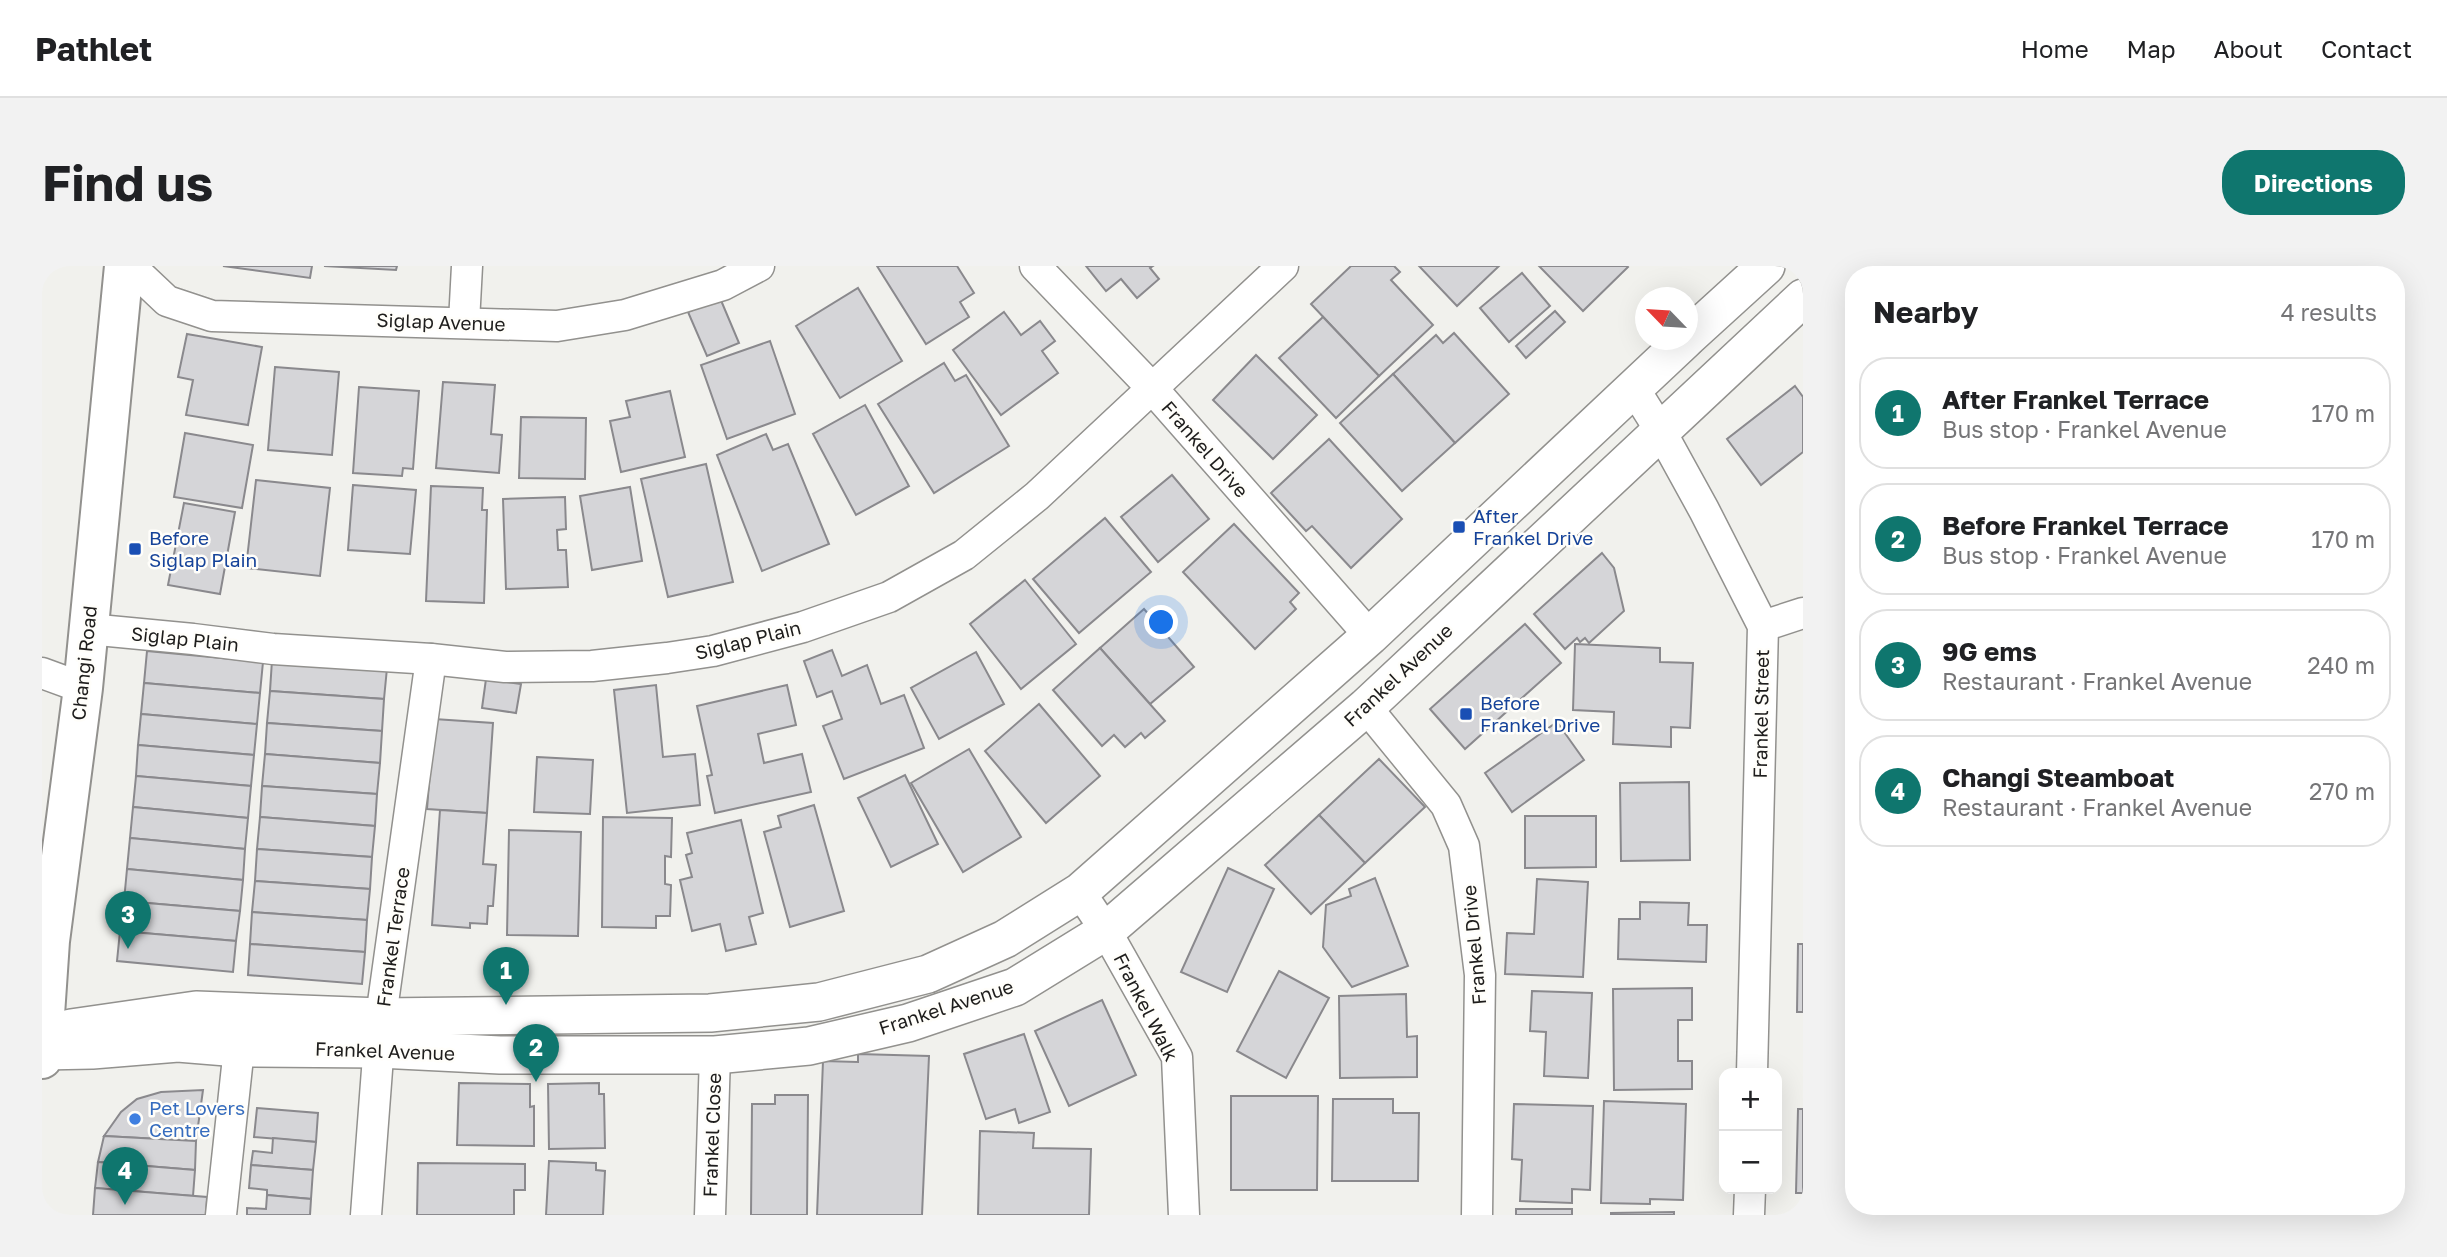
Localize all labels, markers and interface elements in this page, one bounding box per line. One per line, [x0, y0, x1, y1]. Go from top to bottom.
text: Pathlet [35, 29, 152, 68]
text: Home [2021, 34, 2089, 63]
text: Map [2127, 34, 2176, 63]
text: About [2214, 34, 2283, 63]
text: Contact [2321, 34, 2412, 63]
button: Directions [2222, 150, 2405, 215]
text: Find us [42, 153, 213, 212]
north arrow [1635, 287, 1698, 350]
text: Nearby [1873, 294, 1978, 330]
text: 4 results [2281, 298, 2377, 326]
street label: Siglap Avenue [376, 308, 506, 335]
text: After Frankel Terrace [1942, 384, 2209, 415]
street label: Frankel Drive [1157, 396, 1253, 502]
text: 1 [1892, 399, 1904, 427]
text: 170 m [2311, 399, 2375, 427]
text: Bus stop · Frankel Avenue [1942, 415, 2227, 443]
place label: After Frankel Drive [1473, 504, 1593, 549]
text: Before Frankel Terrace [1942, 510, 2229, 541]
marker: After Frankel Drive [1451, 519, 1467, 535]
text: 2 [1891, 525, 1905, 553]
text: 170 m [2311, 525, 2375, 553]
place label: Before Siglap Plain [149, 526, 257, 571]
marker: Before Siglap Plain [127, 541, 143, 557]
text: Bus stop · Frankel Avenue [1942, 541, 2227, 569]
street label: Changi Road [66, 605, 101, 721]
your location [1144, 605, 1178, 639]
street label: Siglap Plain [693, 615, 803, 664]
street label: Frankel Avenue [1339, 618, 1457, 731]
street label: Siglap Plain [130, 621, 240, 656]
text: 9G ems [1942, 636, 2037, 667]
street label: Frankel Street [1748, 649, 1773, 779]
text: 3 [1891, 651, 1905, 679]
text: 240 m [2307, 651, 2375, 679]
text: Restaurant · Frankel Avenue [1942, 667, 2252, 695]
place label: Before Frankel Drive [1480, 691, 1600, 736]
marker: Before Frankel Drive [1458, 706, 1474, 722]
text: Changi Steamboat [1942, 762, 2174, 793]
text: 4 [1891, 777, 1905, 805]
text: 270 m [2309, 777, 2375, 805]
text: Restaurant · Frankel Avenue [1942, 793, 2252, 821]
street label: Frankel Terrace [371, 866, 414, 1008]
street label: Frankel Drive [1457, 884, 1490, 1006]
pin: 3 [105, 891, 151, 949]
pin: 1 [483, 947, 529, 1005]
street label: Frankel Walk [1109, 949, 1184, 1065]
street label: Frankel Avenue [876, 974, 1016, 1039]
pin: 2 [513, 1024, 559, 1082]
street label: Frankel Avenue [315, 1037, 455, 1064]
map controls [1719, 1068, 1782, 1194]
button: + [1719, 1068, 1782, 1131]
street label: Frankel Close [698, 1072, 725, 1198]
place label: Pet Lovers Centre [149, 1096, 245, 1141]
marker: Pet Lovers Centre [127, 1111, 143, 1127]
button: − [1719, 1131, 1782, 1194]
pin: 4 [102, 1147, 148, 1205]

